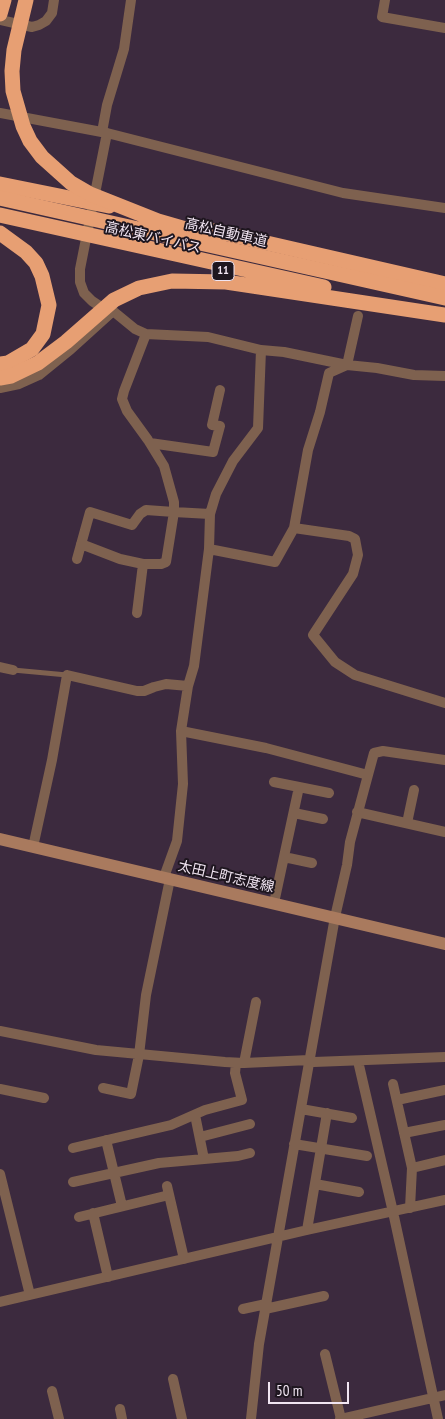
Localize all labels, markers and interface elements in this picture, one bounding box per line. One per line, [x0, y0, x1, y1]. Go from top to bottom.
street label: 高松自動車道 [183, 215, 269, 251]
street label: 高松東バイパス [103, 219, 203, 257]
road number: 11 [212, 262, 234, 280]
street label: 太田上町志度線 [176, 858, 276, 896]
scale bar [270, 1372, 351, 1404]
text: 50 m [276, 1381, 302, 1400]

